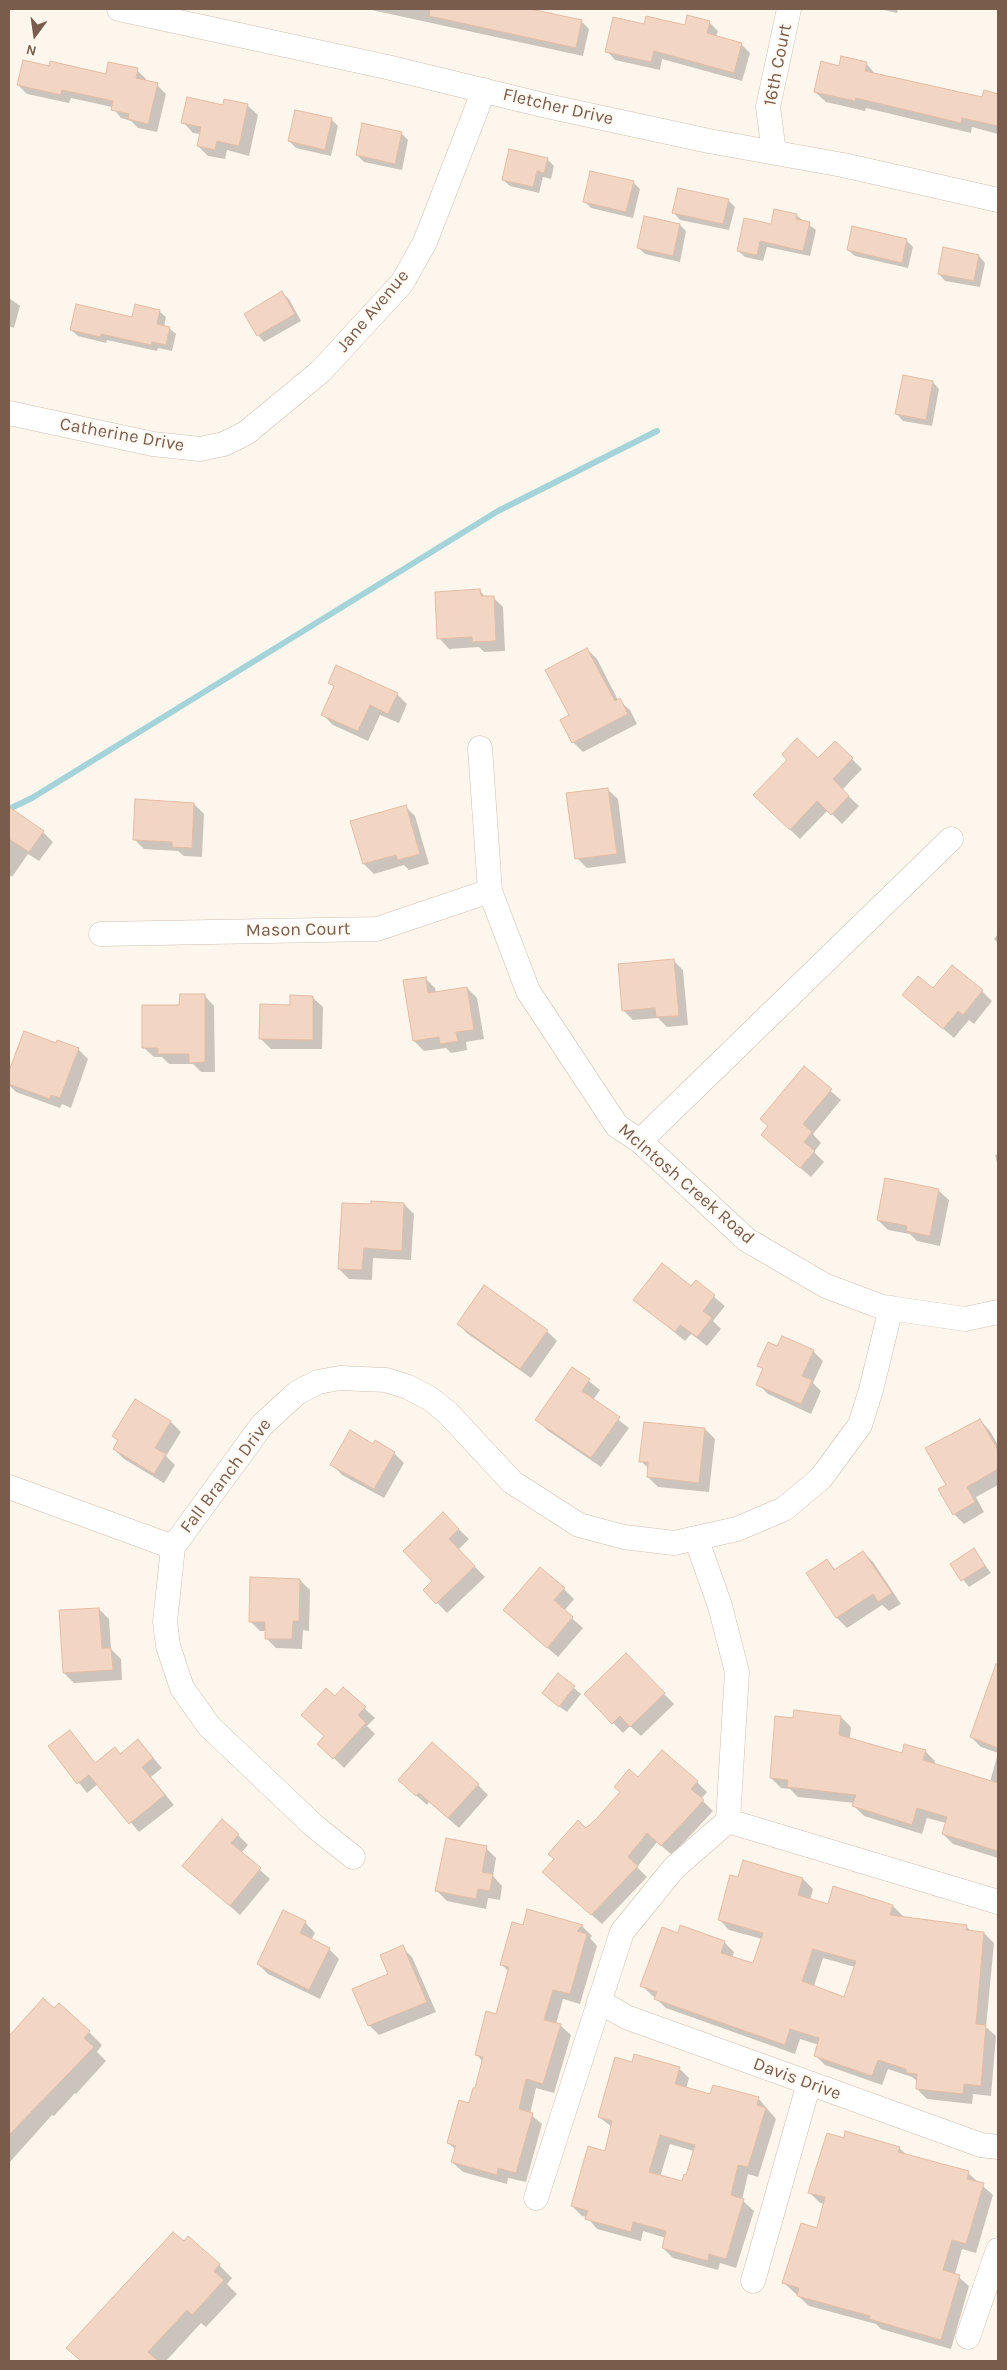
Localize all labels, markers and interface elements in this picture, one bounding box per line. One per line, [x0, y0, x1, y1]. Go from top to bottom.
north arrow [10, 10, 60, 60]
street label: 16th Court [759, 22, 797, 108]
text: N [24, 41, 38, 60]
street label: Fletcher Drive [501, 84, 615, 130]
street label: Jane Avenue [332, 265, 414, 357]
street label: Catherine Drive [58, 413, 186, 457]
street label: Mason Court [246, 918, 350, 942]
street label: McIntosh Creek Road [613, 1119, 759, 1249]
street label: Fall Branch Drive [176, 1414, 276, 1538]
street label: Davis Drive [750, 2053, 844, 2105]

